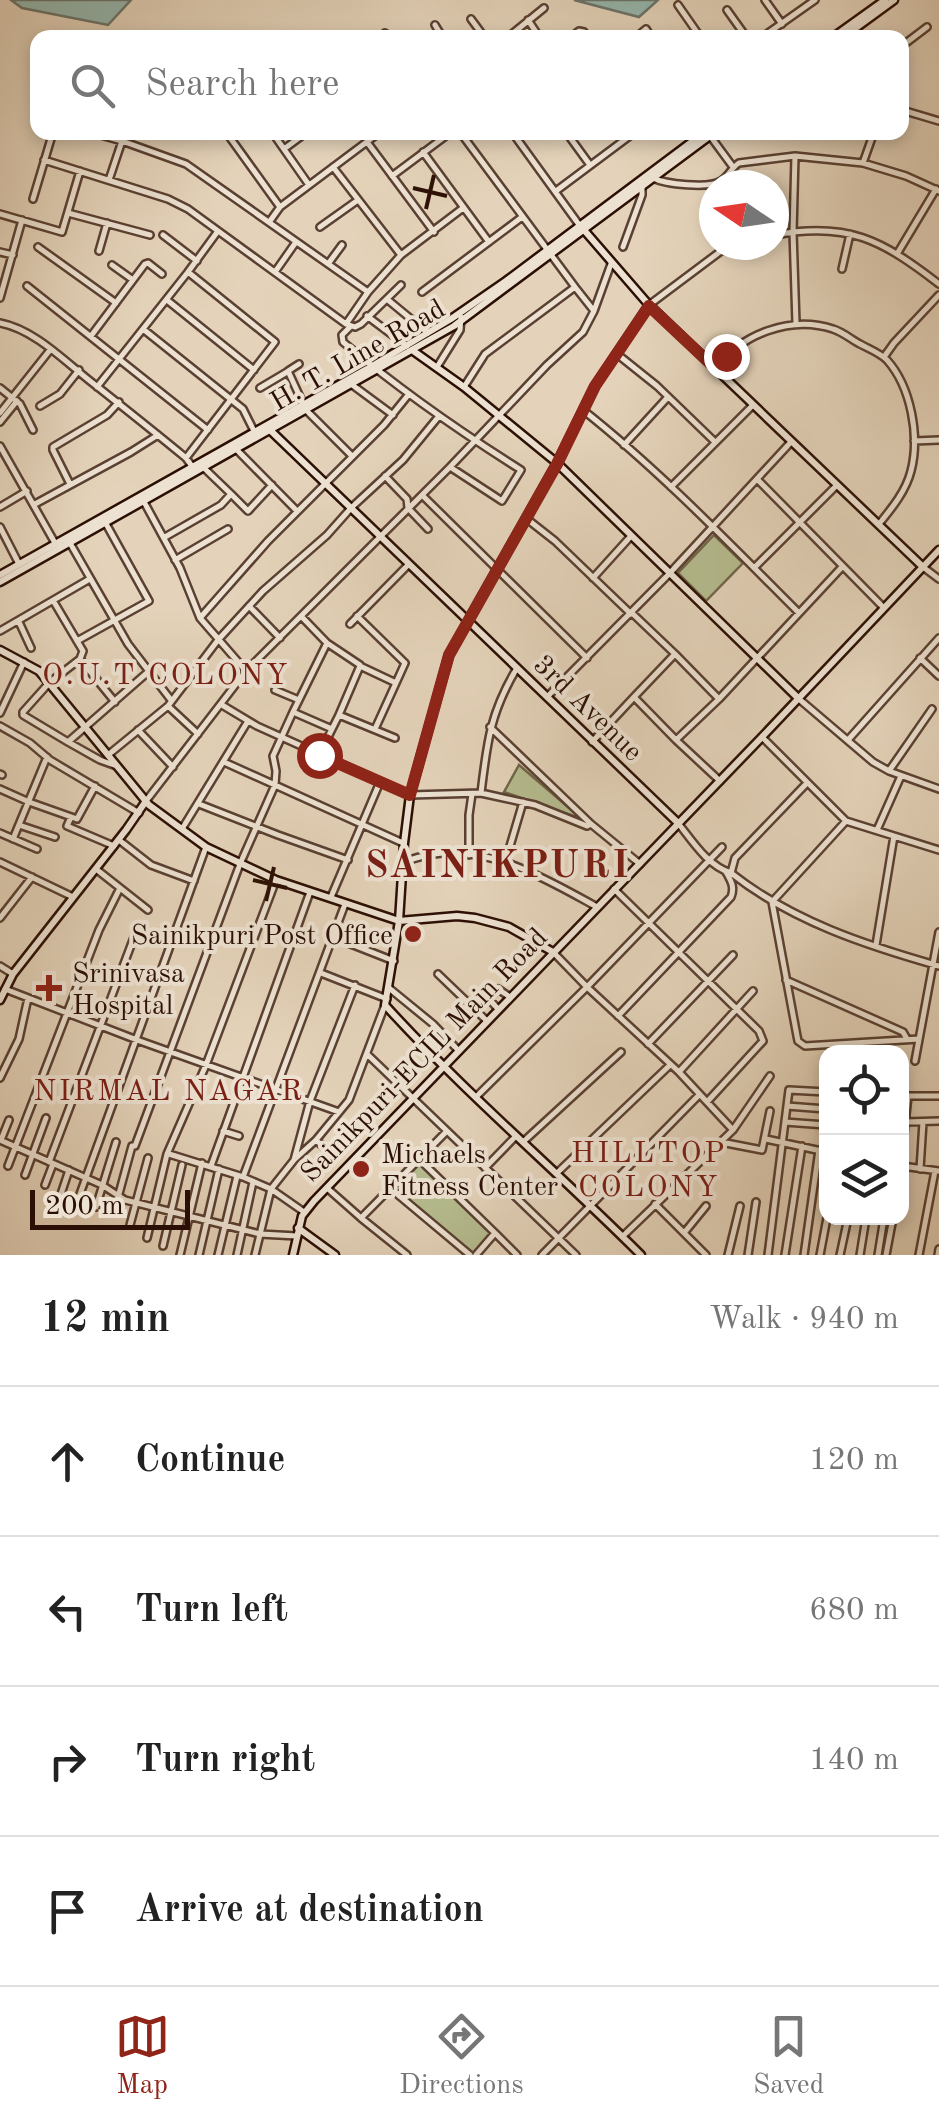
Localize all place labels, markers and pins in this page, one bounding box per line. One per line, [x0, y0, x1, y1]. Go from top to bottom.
place label: Sainikpuri Post Office [131, 923, 393, 951]
marker: Sainikpuri Post Office [402, 923, 424, 945]
place label: Srinivasa Hospital [72, 961, 185, 1021]
marker: Srinivasa Hospital [36, 975, 62, 1001]
place label: Michaels Fitness Center [381, 1142, 558, 1202]
marker: Michaels Fitness Center [350, 1158, 372, 1180]

